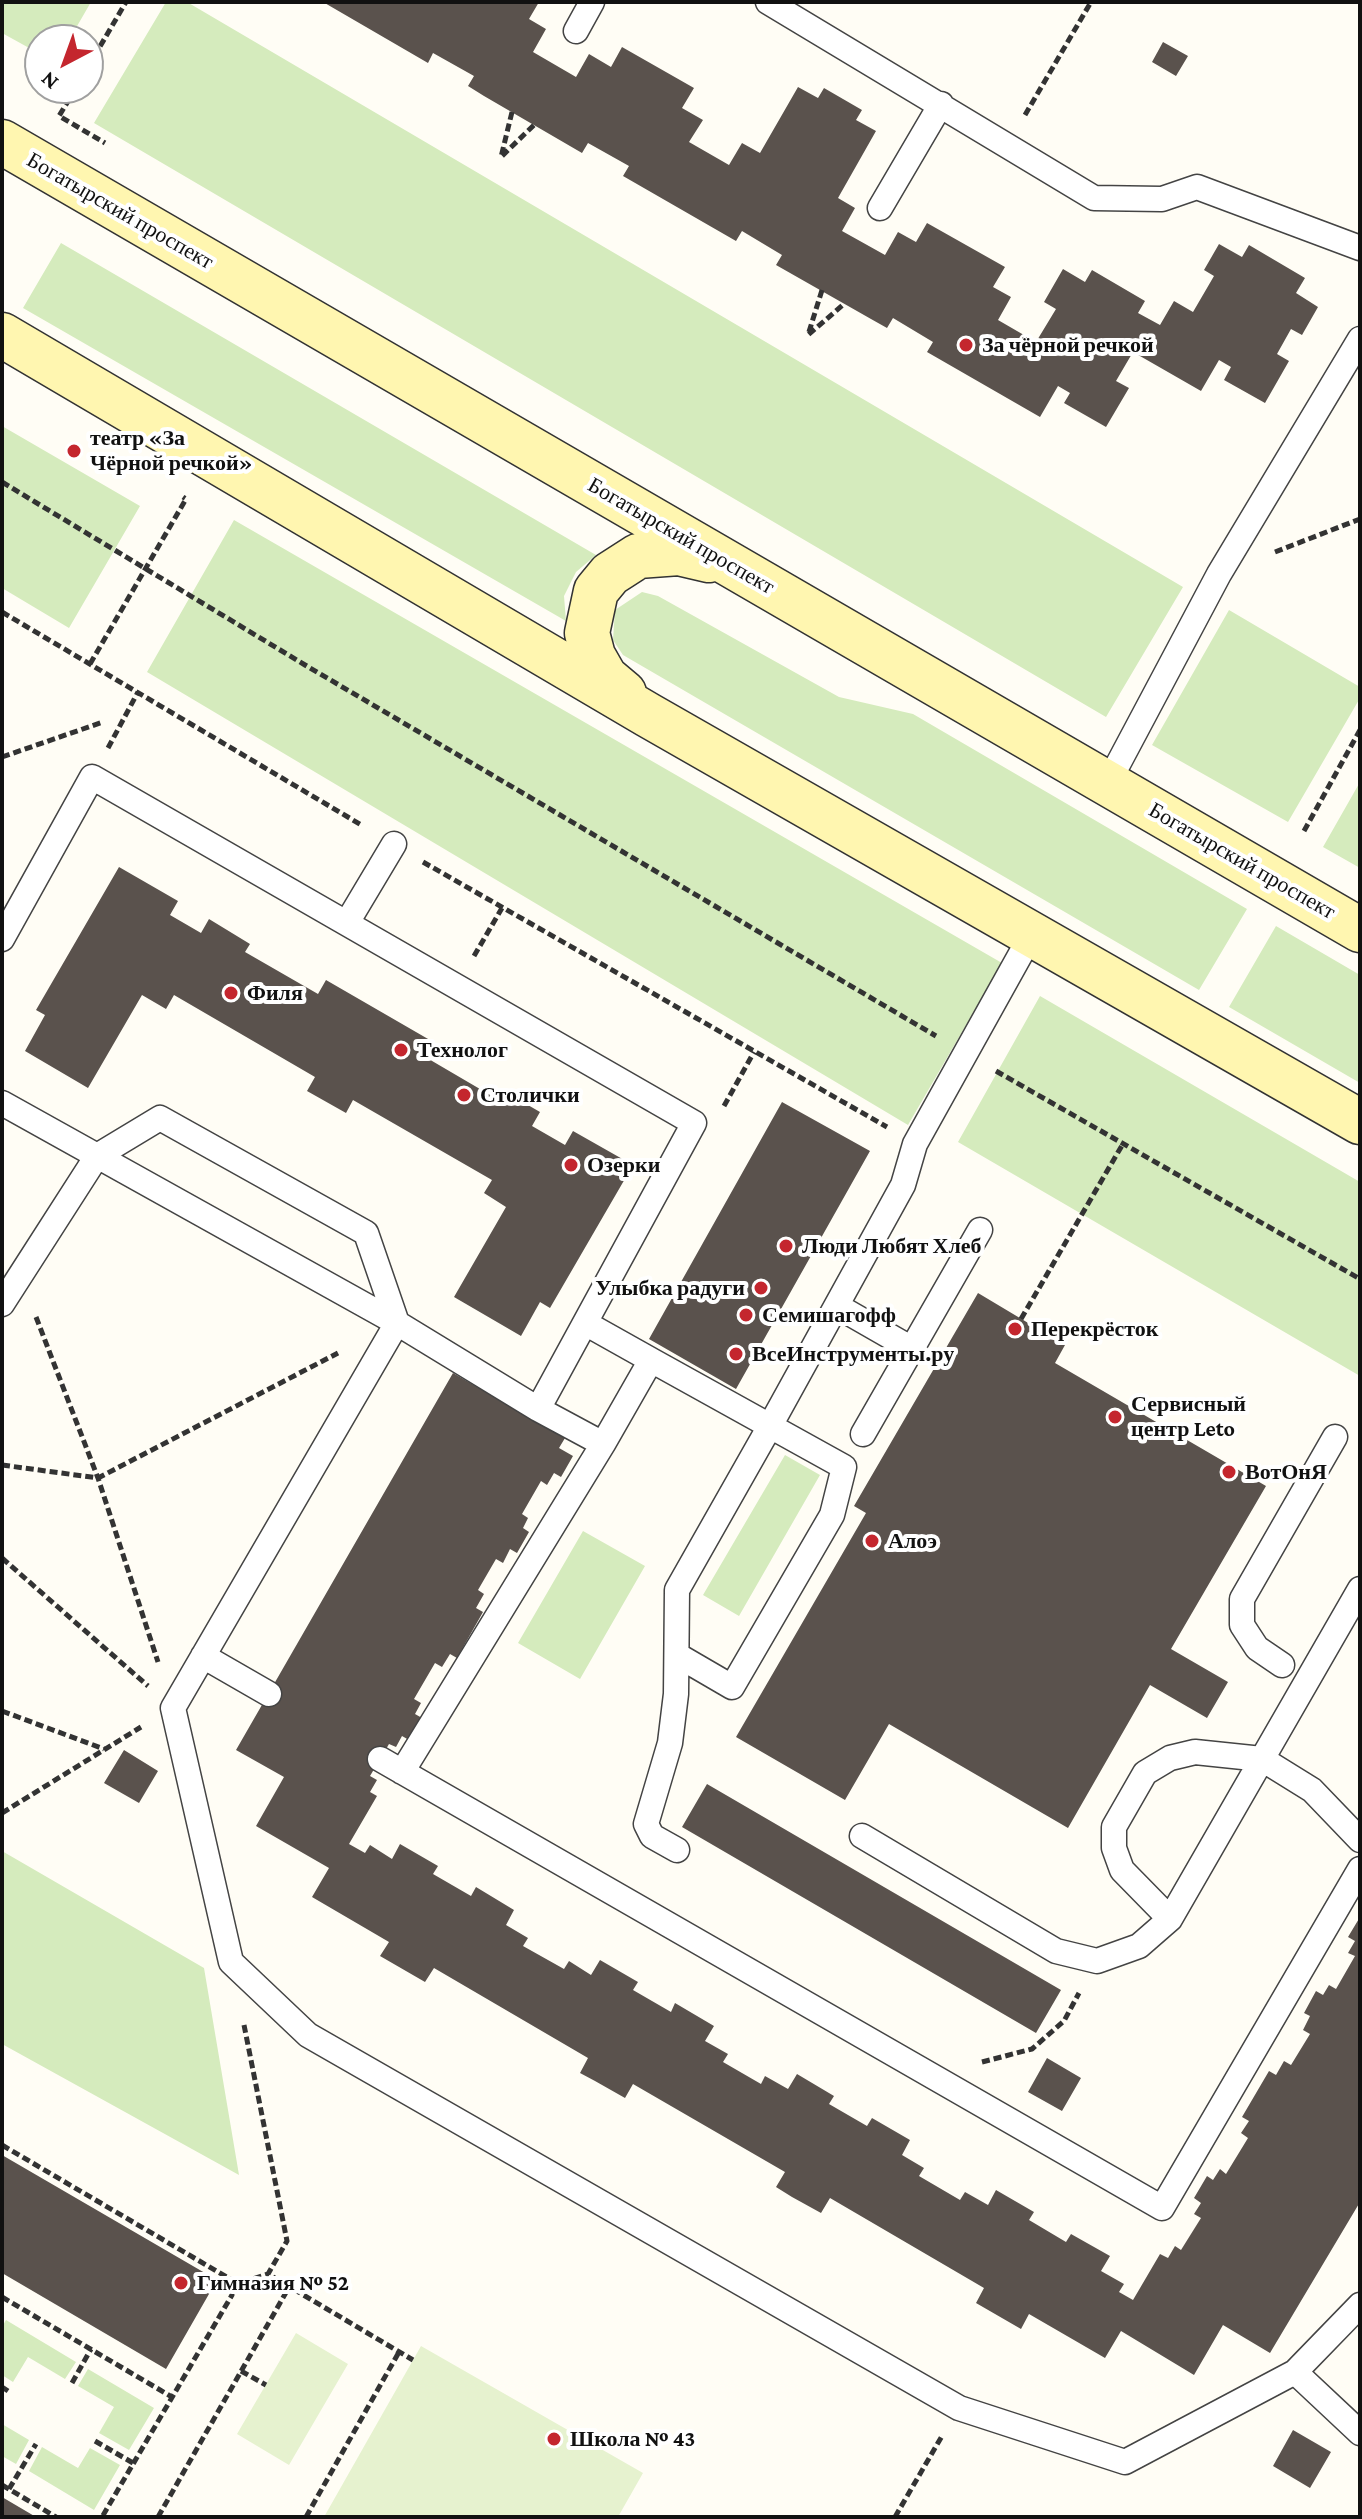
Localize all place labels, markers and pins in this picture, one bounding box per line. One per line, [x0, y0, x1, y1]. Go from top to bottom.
place label: За чёрной речкой [982, 332, 1154, 358]
marker: За чёрной речкой [957, 336, 975, 354]
place label: театр «За Чёрной речкой» [90, 425, 252, 476]
marker: театр «За Чёрной речкой» [65, 442, 83, 460]
place label: Филя [247, 980, 303, 1006]
marker: Филя [222, 984, 240, 1002]
place label: Технолог [417, 1037, 508, 1063]
marker: Технолог [392, 1041, 410, 1059]
place label: Столички [480, 1082, 580, 1108]
marker: Столички [455, 1086, 473, 1104]
place label: Озерки [587, 1152, 660, 1178]
marker: Озерки [562, 1156, 580, 1174]
place label: Люди Любят Хлеб [802, 1233, 982, 1259]
marker: Люди Любят Хлеб [777, 1237, 795, 1255]
place label: Улыбка радуги [595, 1275, 745, 1301]
marker: Улыбка радуги [752, 1279, 770, 1297]
place label: Семишагофф [762, 1302, 896, 1328]
marker: Семишагофф [737, 1306, 755, 1324]
place label: Перекрёсток [1031, 1316, 1159, 1342]
marker: Перекрёсток [1006, 1320, 1024, 1338]
place label: ВсеИнструменты.ру [752, 1341, 954, 1367]
marker: ВсеИнструменты.ру [727, 1345, 745, 1363]
place label: Сервисный центр Leto [1131, 1391, 1246, 1442]
marker: Сервисный центр Leto [1106, 1408, 1124, 1426]
place label: ВотОнЯ [1245, 1459, 1327, 1485]
marker: ВотОнЯ [1220, 1463, 1238, 1481]
place label: Алоэ [888, 1528, 937, 1554]
marker: Алоэ [863, 1532, 881, 1550]
place label: Гимназия № 52 [197, 2270, 349, 2296]
marker: Гимназия № 52 [172, 2274, 190, 2292]
place label: Школа № 43 [570, 2426, 695, 2452]
marker: Школа № 43 [545, 2430, 563, 2448]

